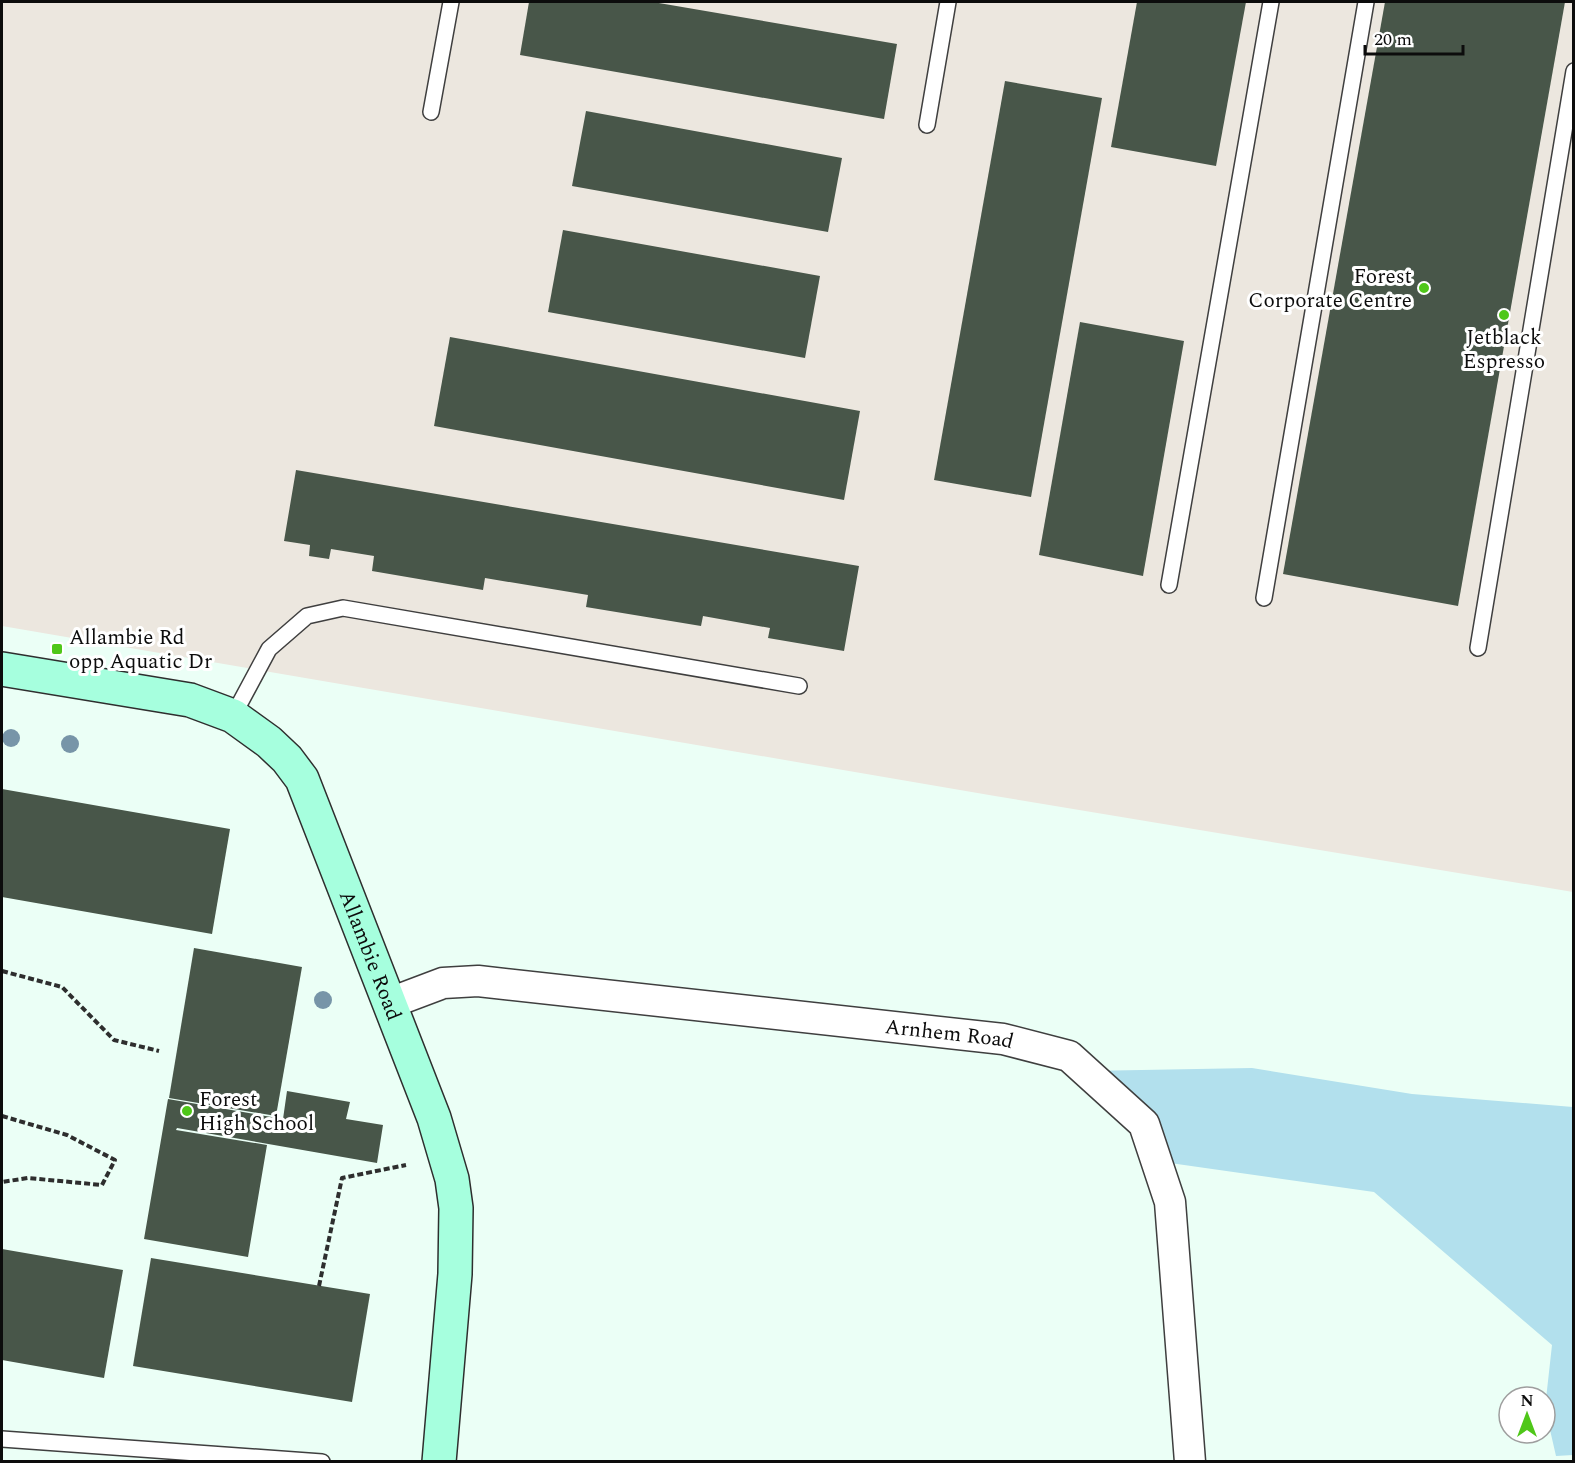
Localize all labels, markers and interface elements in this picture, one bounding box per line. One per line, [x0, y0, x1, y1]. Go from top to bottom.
scale bar [1365, 18, 1462, 56]
text: 20 m [1374, 26, 1412, 53]
place label: Forest Corporate Centre [1248, 261, 1412, 317]
marker: Forest Corporate Centre [1417, 281, 1431, 295]
marker: Jetblack Espresso [1497, 308, 1511, 322]
place label: Jetblack Espresso [1463, 322, 1545, 378]
place label: Allambie Rd opp Aquatic Dr [69, 622, 212, 678]
marker: Allambie Rd opp Aquatic Dr [50, 642, 64, 656]
street label: Allambie Road [330, 886, 410, 1026]
street label: Arnhem Road [883, 1011, 1017, 1058]
place label: Forest High School [199, 1084, 314, 1140]
marker: Forest High School [180, 1104, 194, 1118]
north arrow [1497, 1385, 1557, 1445]
text: N [1520, 1389, 1534, 1413]

